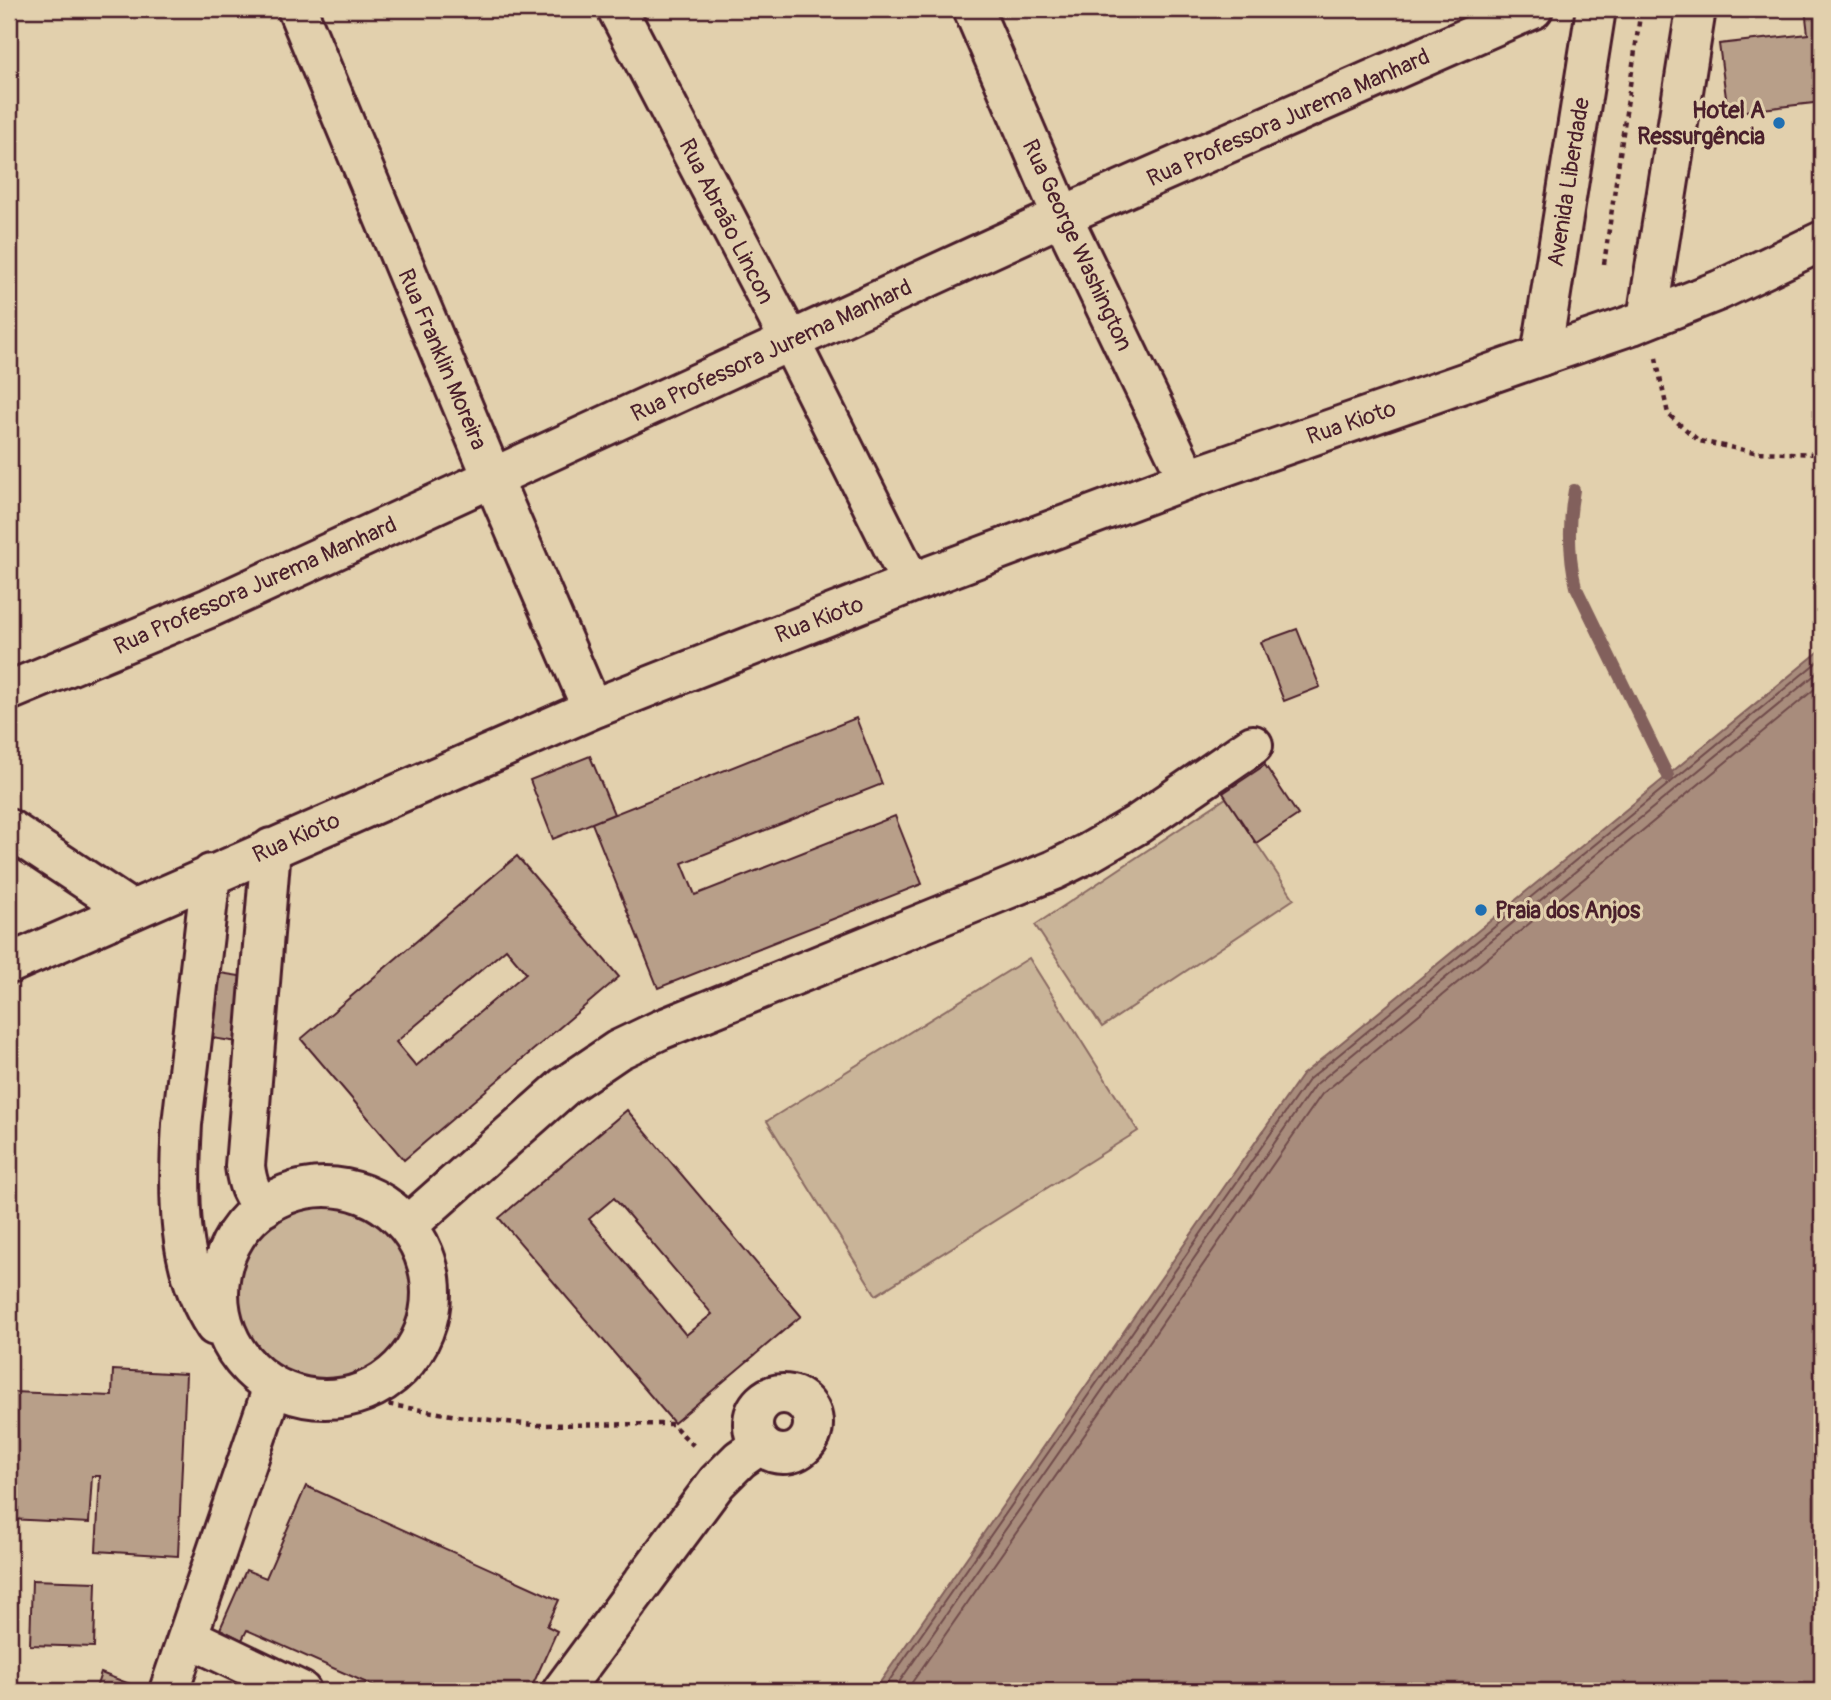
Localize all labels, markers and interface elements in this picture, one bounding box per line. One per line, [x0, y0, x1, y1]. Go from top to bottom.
street label: Rua Professora Jurema Manhard [1142, 42, 1434, 193]
street label: Avenida Liberdade [1541, 95, 1596, 269]
place label: Hotel A Ressurgência [1637, 96, 1765, 151]
marker: Hotel A Ressurgência [1771, 115, 1787, 131]
street label: Rua Abraão Lincon [672, 134, 781, 309]
street label: Rua George Washington [1016, 135, 1139, 356]
street label: Rua Franklin Moreira [391, 264, 494, 454]
street label: Rua Professora Jurema Manhard [626, 273, 916, 428]
street label: Rua Kioto [1303, 394, 1400, 451]
street label: Rua Professora Jurema Manhard [109, 510, 401, 661]
street label: Rua Kioto [771, 589, 868, 650]
street label: Rua Kioto [248, 805, 344, 870]
place label: Praia dos Anjos [1495, 896, 1641, 925]
marker: Praia dos Anjos [1473, 902, 1489, 918]

